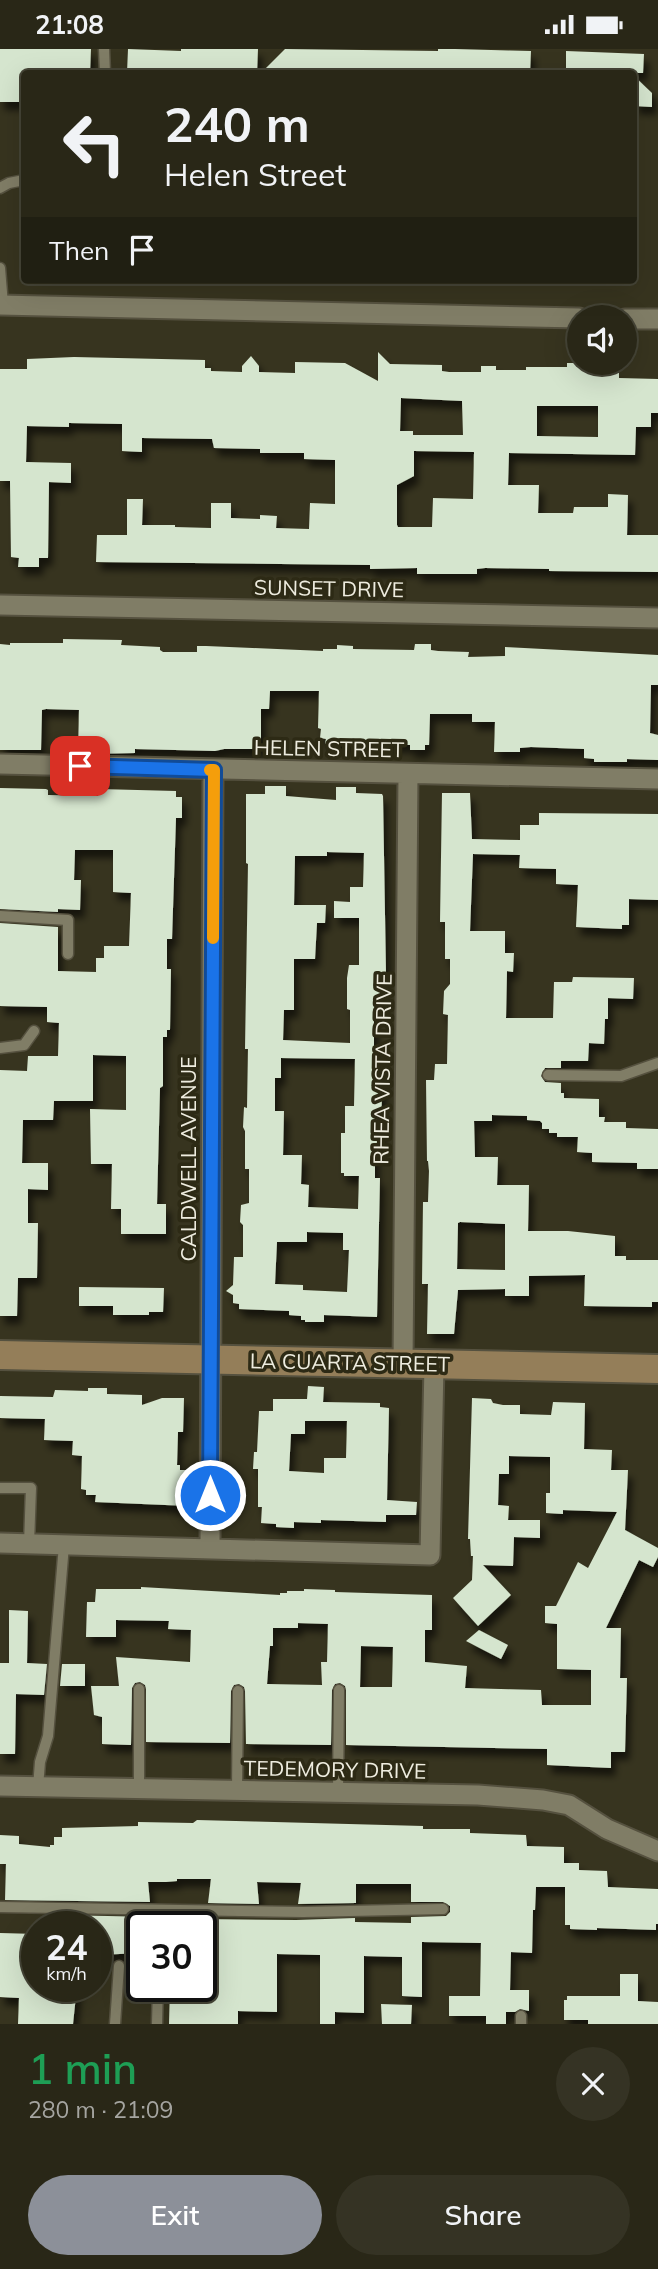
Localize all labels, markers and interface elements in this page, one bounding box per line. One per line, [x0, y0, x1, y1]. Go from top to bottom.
text: 21:08 [35, 8, 104, 41]
text: 240 m [164, 93, 310, 154]
icon: left [49, 98, 140, 189]
text: Helen Street [164, 154, 347, 194]
icon: arrive [123, 231, 161, 269]
text: Then [49, 234, 109, 267]
map controls [567, 305, 637, 375]
button: sound [567, 305, 637, 375]
street label: SUNSET DRIVE [254, 574, 404, 602]
street label: HELEN STREET [254, 734, 405, 762]
pin [50, 736, 110, 796]
icon: arrive [61, 747, 99, 785]
street label: RHEA VISTA DRIVE [367, 973, 397, 1165]
street label: CALDWELL AVENUE [175, 1057, 201, 1261]
street label: LA CUARTA STREET [250, 1347, 451, 1377]
position arrow [173, 1458, 247, 1532]
street label: TEDEMORY DRIVE [244, 1754, 427, 1784]
speed limit sign: 30 [126, 1911, 217, 2002]
text: 24 [45, 1925, 88, 1969]
text: km/h [46, 1962, 87, 1985]
text: 1 min [28, 2042, 137, 2095]
button: close [556, 2047, 630, 2121]
text: 280 m · 21:09 [28, 2095, 173, 2124]
button: Exit [28, 2175, 322, 2255]
button: Share [336, 2175, 630, 2255]

